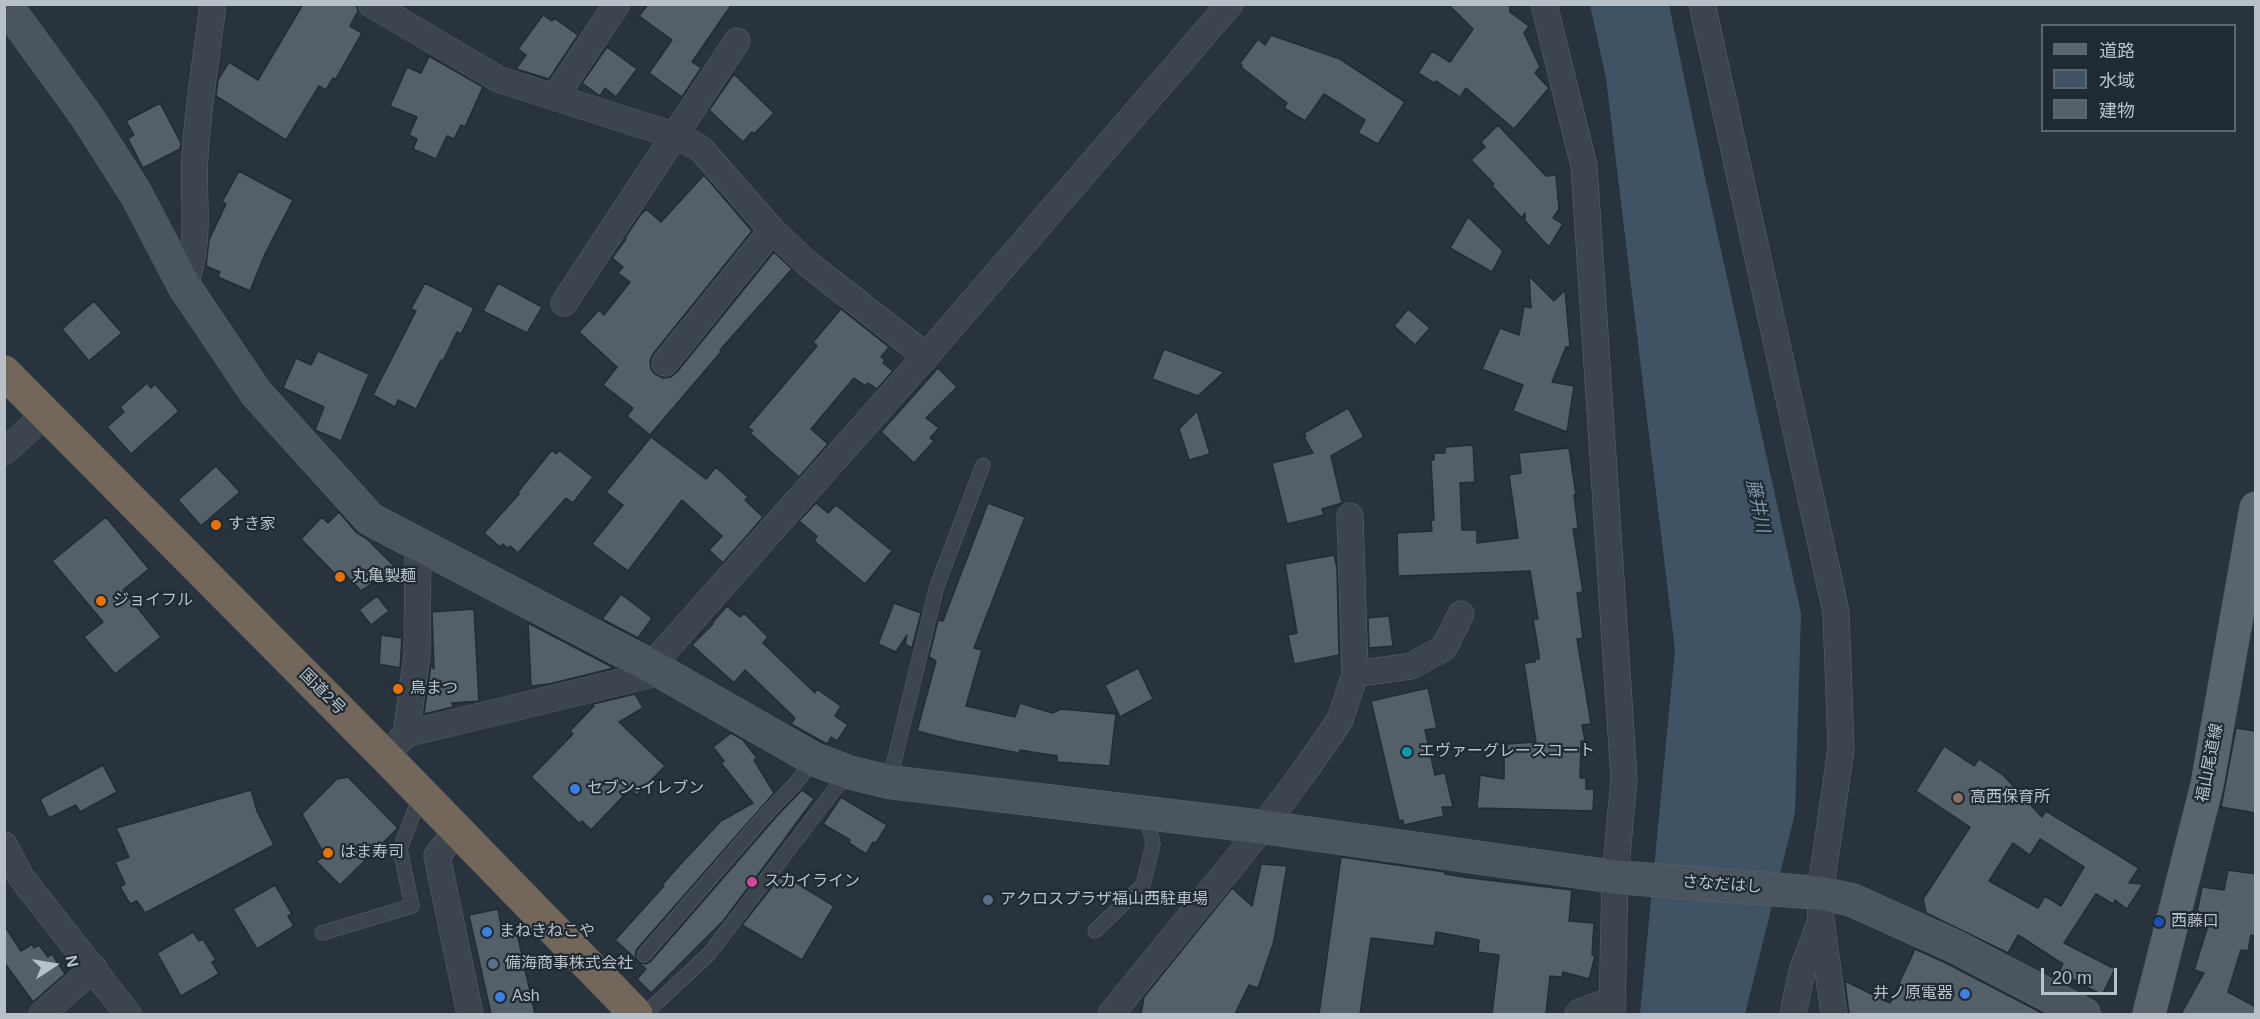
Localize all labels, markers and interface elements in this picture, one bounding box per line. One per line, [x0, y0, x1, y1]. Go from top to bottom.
legend [2041, 24, 2236, 132]
text: 道路 [2099, 41, 2135, 61]
text: 水域 [2099, 71, 2135, 91]
text: 建物 [2099, 101, 2135, 121]
water label: 藤井川 [1741, 477, 1773, 535]
place label: すき家 [228, 515, 276, 535]
marker: すき家 [209, 518, 223, 532]
place label: 丸亀製麺 [352, 567, 416, 587]
marker: 丸亀製麺 [333, 570, 347, 584]
place label: ジョイフル [113, 591, 193, 611]
marker: ジョイフル [94, 594, 108, 608]
street label: 国道2号 [295, 665, 349, 719]
place label: 鳥まつ [410, 679, 458, 699]
marker: 鳥まつ [391, 682, 405, 696]
street label: 福山尾道線 [2193, 722, 2227, 804]
place label: エヴァーグレースコート [1419, 742, 1595, 762]
marker: エヴァーグレースコート [1400, 745, 1414, 759]
place label: セブン-イレブン [587, 779, 704, 799]
marker: セブン-イレブン [568, 782, 582, 796]
place label: 高西保育所 [1970, 788, 2050, 808]
marker: 高西保育所 [1951, 791, 1965, 805]
place label: はま寿司 [340, 843, 404, 863]
marker: はま寿司 [321, 846, 335, 860]
place label: スカイライン [764, 872, 860, 892]
street label: さなだはし [1681, 873, 1763, 897]
marker: スカイライン [745, 875, 759, 889]
place label: アクロスプラザ福山西駐車場 [1000, 890, 1208, 910]
marker: アクロスプラザ福山西駐車場 [981, 893, 995, 907]
place label: 西藤口 [2171, 912, 2219, 932]
marker: 西藤口 [2152, 915, 2166, 929]
place label: まねきねこや [499, 922, 595, 942]
marker: まねきねこや [480, 925, 494, 939]
north arrow [24, 935, 84, 995]
text: N [63, 954, 82, 969]
place label: 備海商事株式会社 [505, 954, 633, 974]
scale bar [2044, 956, 2120, 994]
marker: 備海商事株式会社 [486, 957, 500, 971]
text: 20 m [2052, 968, 2092, 988]
place label: 井ノ原電器 [1873, 984, 1953, 1004]
place label: Ash [512, 987, 540, 1007]
marker: 井ノ原電器 [1958, 987, 1972, 1001]
marker: Ash [493, 990, 507, 1004]

